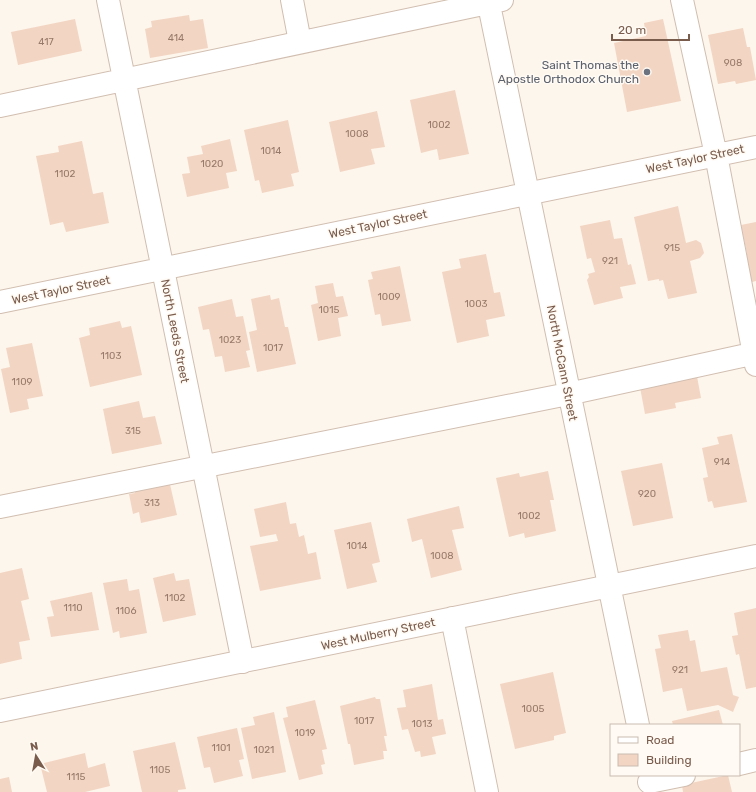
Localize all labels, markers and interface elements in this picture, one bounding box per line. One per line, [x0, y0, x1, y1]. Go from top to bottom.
scale bar [612, 16, 689, 42]
text: 20 m [618, 23, 646, 37]
house number: 414 [168, 32, 184, 44]
house number: 417 [38, 36, 54, 48]
house number: 908 [724, 57, 742, 69]
place label: Saint Thomas the Apostle Orthodox Church [498, 58, 639, 86]
marker: Saint Thomas the Apostle Orthodox Church [642, 67, 652, 77]
house number: 1002 [428, 119, 451, 131]
house number: 1008 [345, 128, 369, 140]
street label: West Taylor Street [645, 142, 746, 176]
house number: 1014 [260, 145, 282, 157]
house number: 1020 [201, 158, 223, 170]
house number: 1102 [55, 168, 76, 180]
street label: West Taylor Street [328, 207, 429, 241]
house number: 915 [664, 242, 680, 254]
house number: 921 [602, 255, 618, 267]
street label: West Taylor Street [11, 273, 112, 307]
street label: North Leeds Street [158, 278, 192, 385]
house number: 1009 [378, 291, 401, 303]
house number: 1003 [465, 298, 488, 310]
house number: 1015 [319, 304, 339, 316]
street label: North McCann Street [544, 304, 580, 422]
house number: 1023 [219, 334, 241, 346]
house number: 1017 [263, 342, 283, 354]
house number: 1103 [101, 350, 121, 362]
house number: 1109 [12, 376, 32, 388]
house number: 315 [125, 425, 141, 437]
house number: 914 [714, 456, 730, 468]
house number: 920 [638, 488, 656, 500]
house number: 313 [144, 497, 160, 509]
house number: 1002 [518, 510, 541, 522]
house number: 1014 [346, 540, 368, 552]
house number: 1008 [430, 550, 454, 562]
house number: 1102 [165, 592, 186, 604]
house number: 1110 [63, 602, 83, 614]
house number: 1106 [116, 605, 136, 617]
street label: West Mulberry Street [320, 615, 437, 653]
house number: 921 [672, 664, 688, 676]
house number: 1005 [522, 703, 545, 715]
house number: 1017 [354, 715, 374, 727]
house number: 1013 [412, 718, 432, 730]
legend [610, 724, 740, 776]
house number: 1019 [295, 727, 315, 739]
text: Road [646, 733, 674, 747]
north arrow [16, 736, 56, 776]
text: N [29, 740, 39, 754]
house number: 1101 [211, 742, 231, 754]
house number: 1021 [254, 744, 274, 756]
text: Building [646, 753, 692, 767]
house number: 1105 [150, 764, 170, 776]
house number: 1115 [67, 771, 85, 783]

